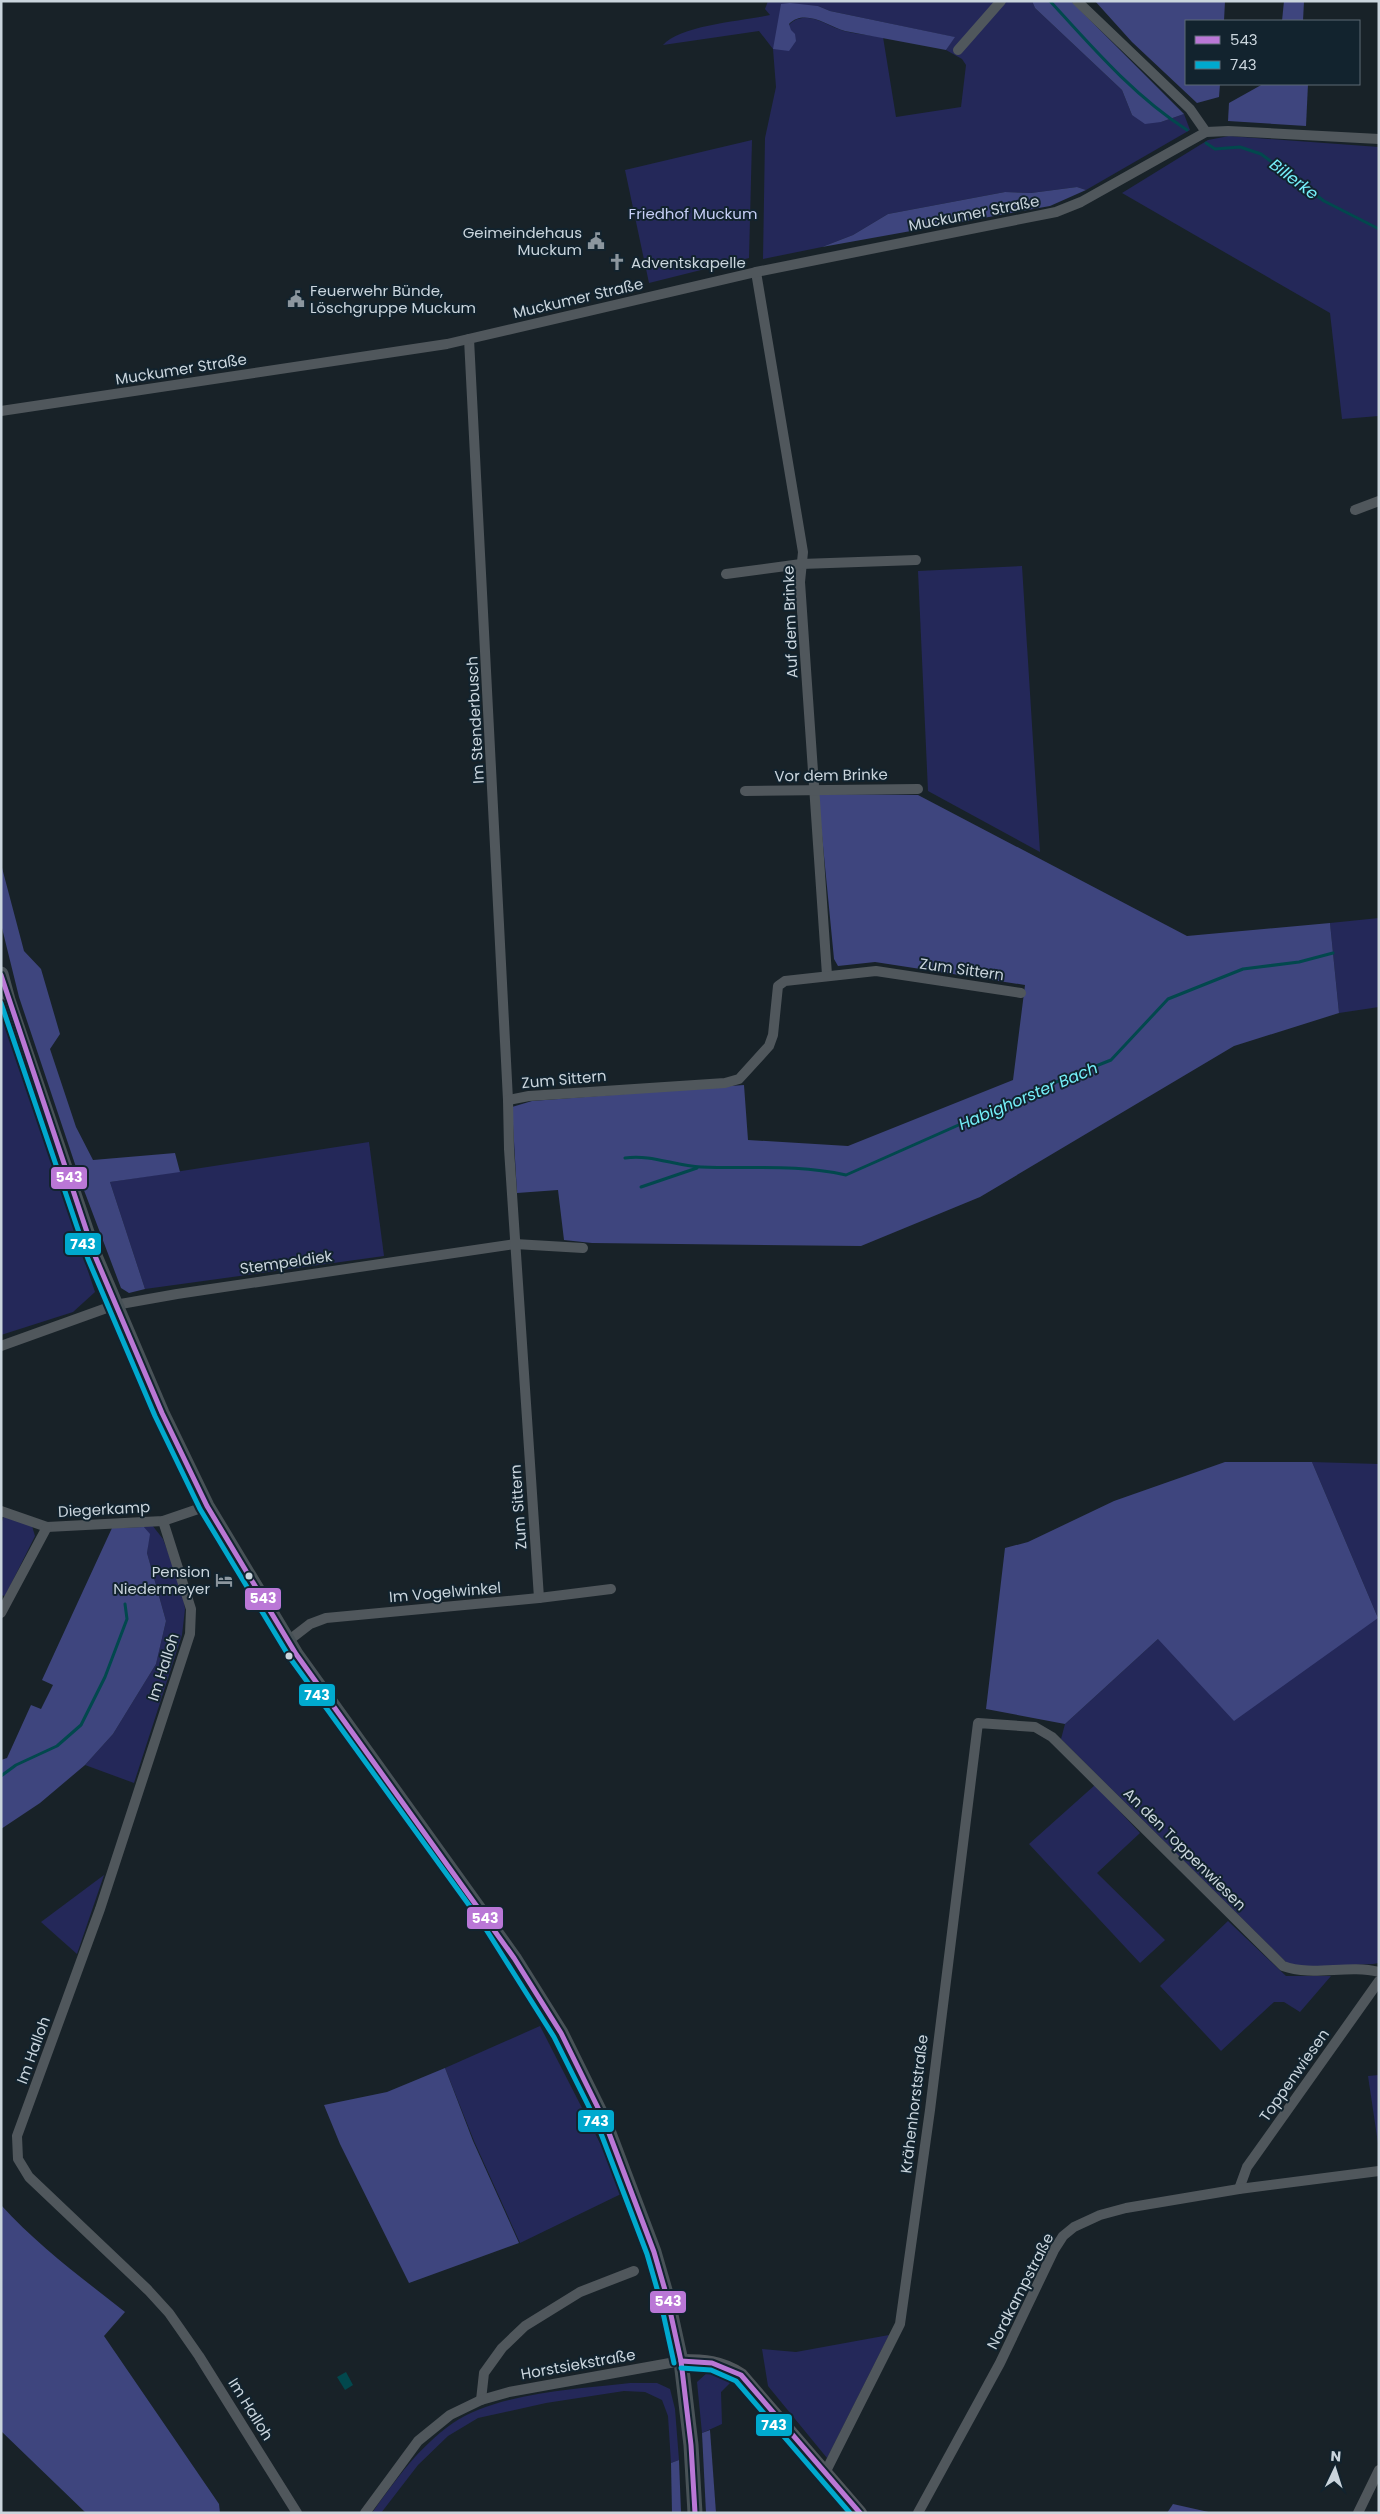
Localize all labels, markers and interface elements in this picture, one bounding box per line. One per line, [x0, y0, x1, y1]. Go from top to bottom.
legend [1185, 20, 1360, 85]
text: 543 [1230, 29, 1258, 50]
text: 743 [1230, 54, 1256, 75]
water label: Billerke [1265, 153, 1323, 205]
street label: Muckumer Straße [907, 190, 1041, 236]
park label: Friedhof Muckum [629, 203, 757, 224]
place label: Geimeindehaus Muckum [463, 222, 582, 260]
public building icon: Geimeindehaus Muckum [586, 231, 606, 251]
church icon: Adventskapelle [607, 252, 627, 272]
place label: Adventskapelle [631, 252, 746, 273]
street label: Muckumer Straße [511, 273, 645, 323]
place label: Feuerwehr Bünde, Löschgruppe Muckum [310, 280, 476, 318]
public building icon: Feuerwehr Bünde, Löschgruppe Muckum [286, 289, 306, 309]
street label: Muckumer Straße [114, 348, 248, 390]
street label: Auf dem Brinke [778, 565, 802, 679]
street label: Im Stenderbusch [461, 656, 489, 784]
street label: Vor dem Brinke [774, 764, 888, 786]
street label: Zum Sittern [918, 953, 1006, 985]
water label: Habighorster Bach [955, 1056, 1101, 1136]
street label: Zum Sittern [521, 1065, 607, 1093]
line badge: 543 [50, 1166, 88, 1190]
text: 543 [55, 1167, 83, 1187]
line badge: 743 [64, 1232, 102, 1256]
text: 743 [70, 1234, 96, 1254]
street label: Stempeldiek [238, 1245, 334, 1279]
street label: Zum Sittern [505, 1464, 531, 1550]
street label: Diegerkamp [57, 1496, 151, 1522]
place label: Pension Niedermeyer [113, 1561, 210, 1599]
hotel icon: Pension Niedermeyer [214, 1570, 234, 1590]
unlabelled marker [244, 1571, 254, 1581]
street label: Im Vogelwinkel [388, 1577, 502, 1607]
line badge: 543 [244, 1587, 282, 1611]
text: 543 [249, 1588, 277, 1608]
street label: Im Halloh [142, 1630, 184, 1704]
unlabelled marker [284, 1651, 294, 1661]
line badge: 743 [298, 1683, 336, 1707]
text: 743 [304, 1685, 330, 1705]
street label: An den Toppenwiesen [1119, 1783, 1251, 1915]
line badge: 543 [466, 1906, 504, 1930]
text: 543 [471, 1908, 499, 1928]
street label: Im Halloh [11, 2013, 55, 2087]
street label: Toppenwiesen [1254, 2024, 1334, 2126]
street label: Krähenhorststraße [895, 2033, 933, 2175]
line badge: 743 [577, 2109, 615, 2133]
text: 743 [583, 2111, 609, 2131]
street label: Nordkampstraße [982, 2229, 1058, 2353]
line badge: 543 [649, 2290, 687, 2314]
text: 543 [654, 2291, 682, 2311]
street label: Horstsiekstraße [519, 2344, 637, 2384]
street label: Im Halloh [223, 2374, 279, 2444]
line badge: 743 [755, 2413, 793, 2437]
text: 743 [761, 2415, 787, 2435]
north arrow [1310, 2444, 1360, 2494]
text: N [1330, 2446, 1342, 2466]

